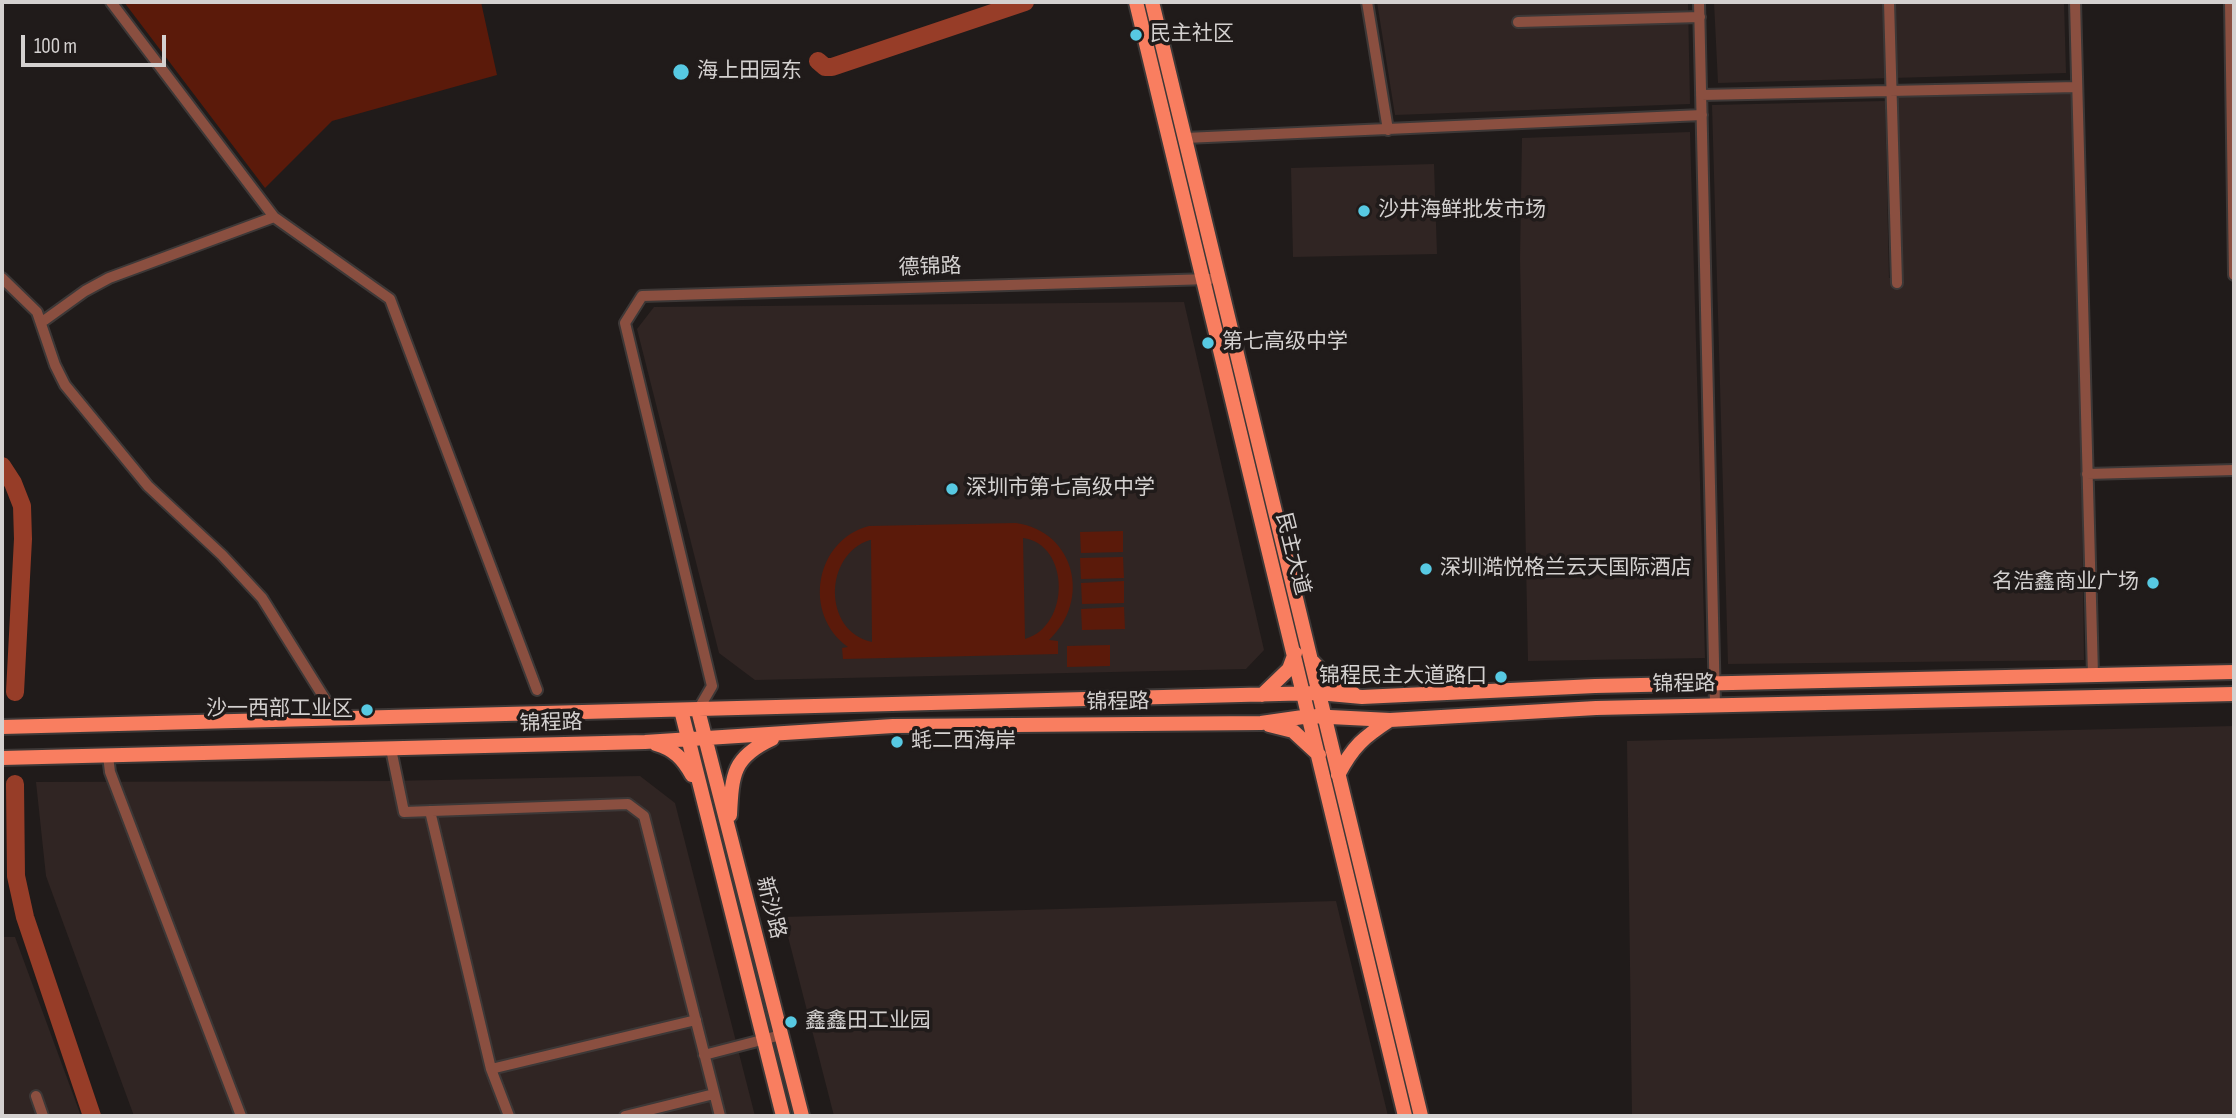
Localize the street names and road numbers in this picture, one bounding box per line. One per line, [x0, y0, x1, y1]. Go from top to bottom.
street label: 德锦路 [898, 254, 962, 282]
street label: 民主大道 [1270, 510, 1314, 598]
street label: 锦程路 [1652, 672, 1716, 698]
street label: 锦程路 [1086, 690, 1150, 716]
street label: 锦程路 [519, 710, 583, 738]
street label: 新沙路 [750, 874, 790, 942]

